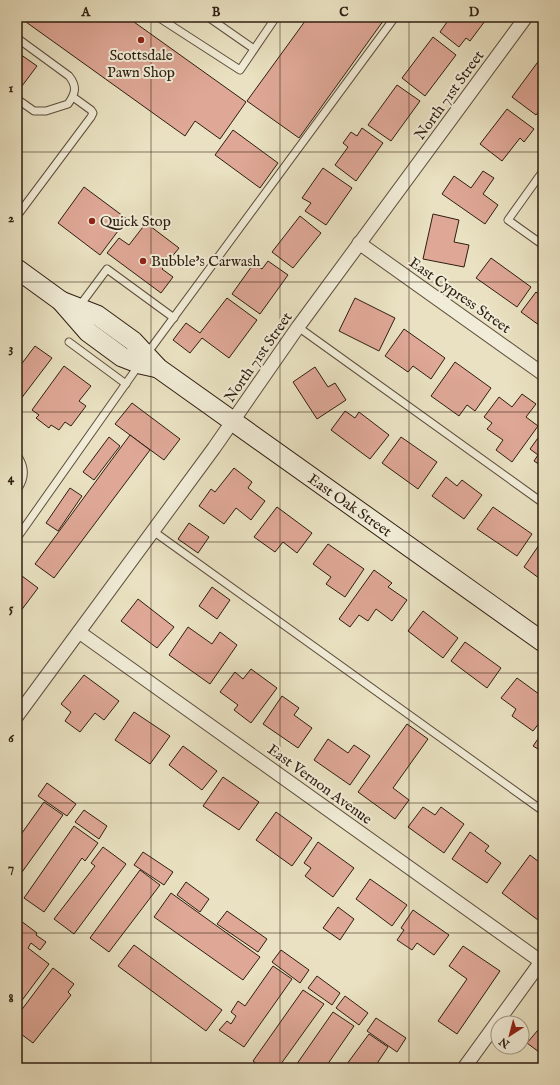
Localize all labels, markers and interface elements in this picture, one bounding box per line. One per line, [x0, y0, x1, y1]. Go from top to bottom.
text: A [81, 4, 92, 21]
text: B [212, 4, 221, 21]
text: C [339, 4, 349, 21]
text: D [469, 4, 480, 21]
marker: Scottsdale Pawn Shop [136, 35, 146, 45]
place label: Scottsdale Pawn Shop [107, 46, 175, 82]
street label: North 71st Street [411, 47, 488, 144]
text: 1 [9, 80, 14, 97]
text: 2 [8, 210, 14, 227]
place label: Quick Stop [100, 212, 171, 231]
marker: Quick Stop [87, 216, 97, 226]
place label: Bubble's Carwash [151, 252, 260, 271]
street label: East Cypress Street [405, 253, 514, 338]
marker: Bubble's Carwash [138, 256, 148, 266]
street label: North 71st Street [220, 308, 297, 406]
text: 3 [9, 340, 14, 357]
text: 4 [8, 470, 15, 487]
street label: East Oak Street [304, 470, 395, 541]
text: 5 [9, 600, 14, 617]
text: 6 [8, 730, 14, 747]
street label: East Vernon Avenue [264, 740, 376, 829]
text: 7 [8, 860, 14, 877]
text: 8 [8, 990, 14, 1007]
north arrow [490, 1015, 530, 1055]
text: N [496, 1034, 513, 1051]

